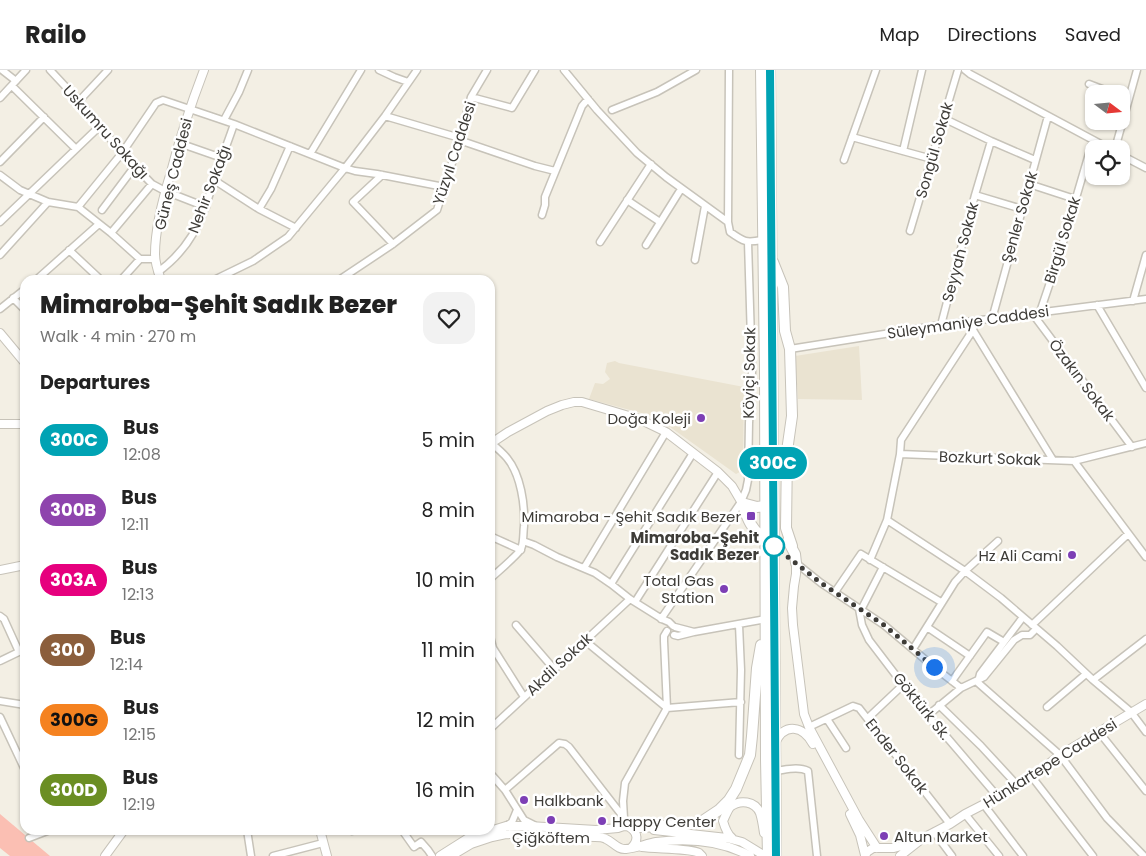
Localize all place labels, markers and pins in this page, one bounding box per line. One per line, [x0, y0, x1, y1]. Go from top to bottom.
place label: Doğa Koleji [608, 408, 691, 429]
marker: Doğa Koleji [695, 412, 707, 424]
place label: Mimaroba - Şehit Sadık Bezer [521, 506, 741, 527]
marker: Mimaroba - Şehit Sadık Bezer [745, 510, 757, 522]
place label: Mimaroba-Şehit Sadık Bezer [631, 527, 760, 565]
marker: Mimaroba-Şehit Sadık Bezer [763, 535, 785, 557]
place label: Hz Ali Cami [978, 545, 1062, 566]
marker: Hz Ali Cami [1066, 549, 1078, 561]
place label: Total Gas Station [643, 570, 714, 608]
marker: Total Gas Station [718, 583, 730, 595]
place label: Halkbank [534, 790, 604, 811]
marker: Halkbank [518, 794, 530, 806]
place label: Happy Center [612, 811, 716, 832]
marker: Çiğköftem [545, 814, 557, 826]
marker: Happy Center [596, 815, 608, 827]
place label: Altun Market [894, 826, 988, 847]
place label: Çiğköftem [512, 827, 590, 848]
marker: Altun Market [878, 830, 890, 842]

